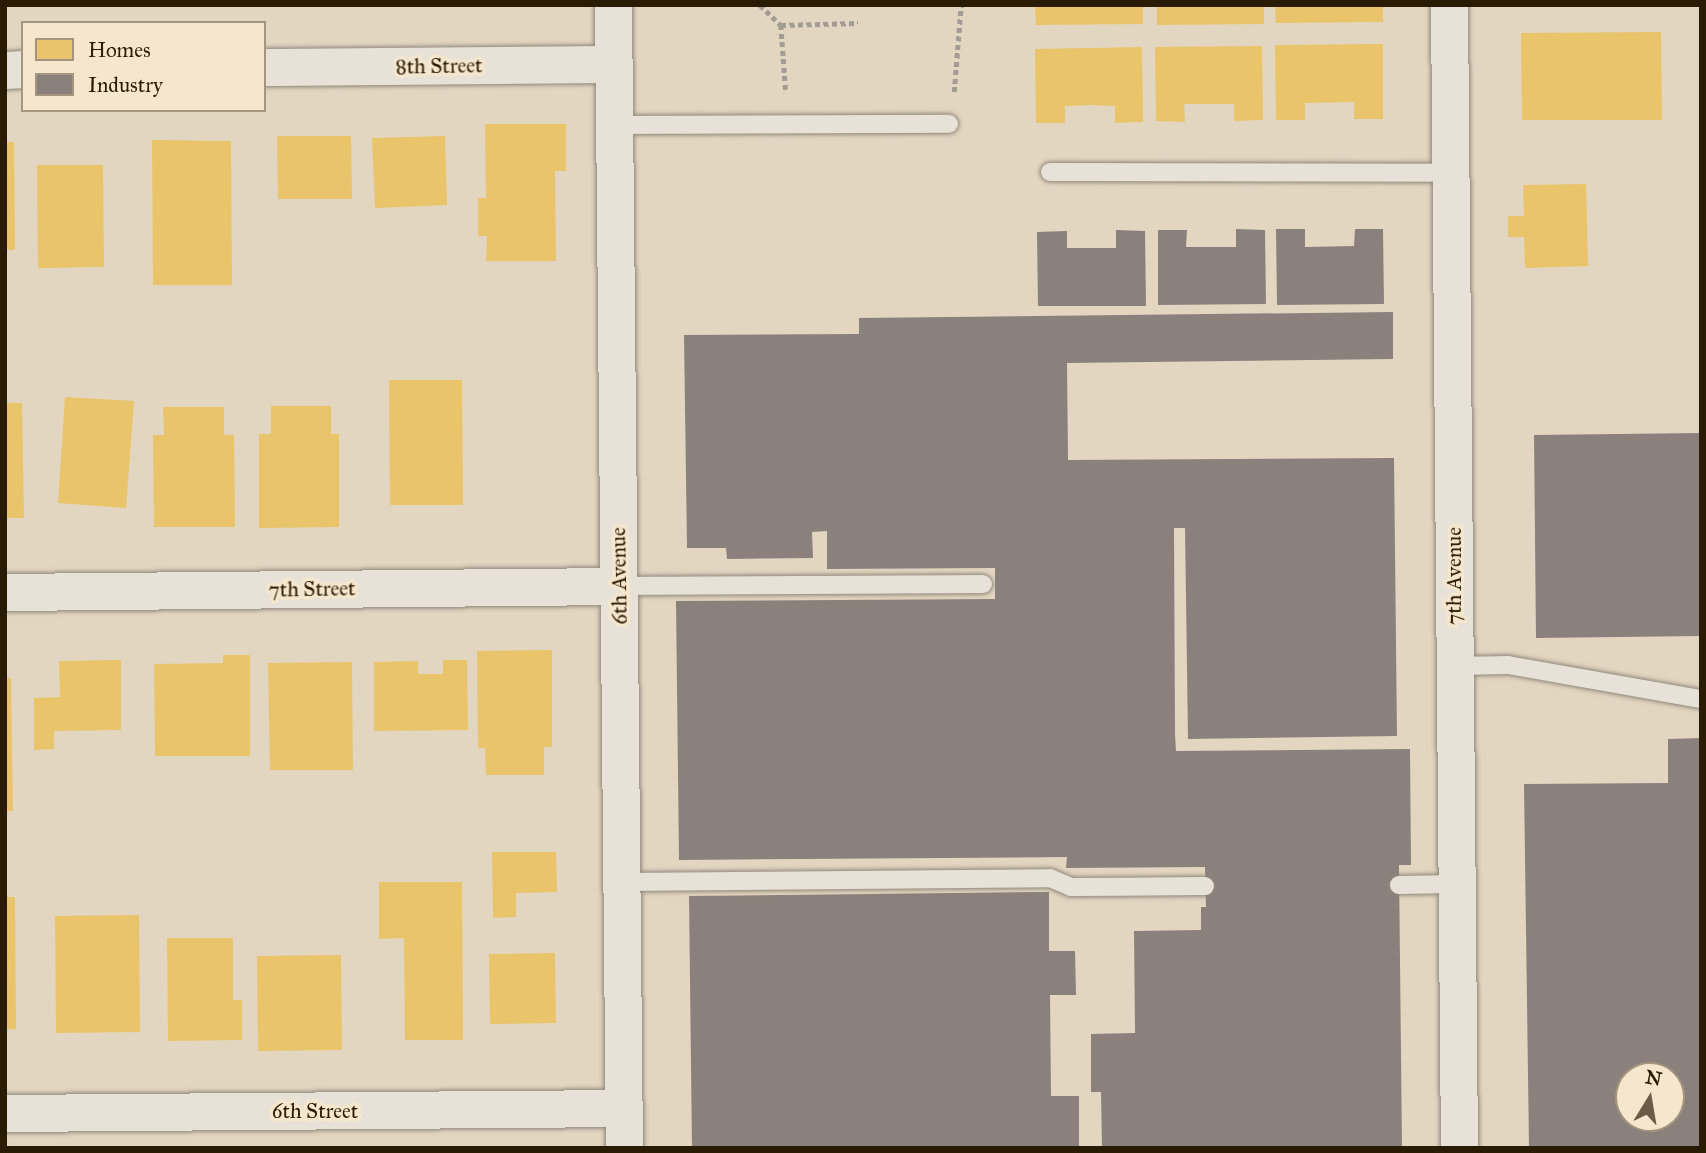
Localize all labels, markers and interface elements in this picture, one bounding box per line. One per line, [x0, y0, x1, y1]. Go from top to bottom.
legend [21, 21, 266, 112]
text: Homes [88, 37, 151, 63]
street label: 8th Street [395, 53, 483, 79]
text: Industry [88, 72, 163, 98]
street label: 6th Avenue [606, 527, 632, 625]
street label: 7th Avenue [1441, 527, 1467, 625]
street label: 7th Street [268, 576, 356, 602]
north arrow [1615, 1062, 1685, 1132]
text: N [1644, 1065, 1664, 1091]
street label: 6th Street [272, 1098, 358, 1124]

